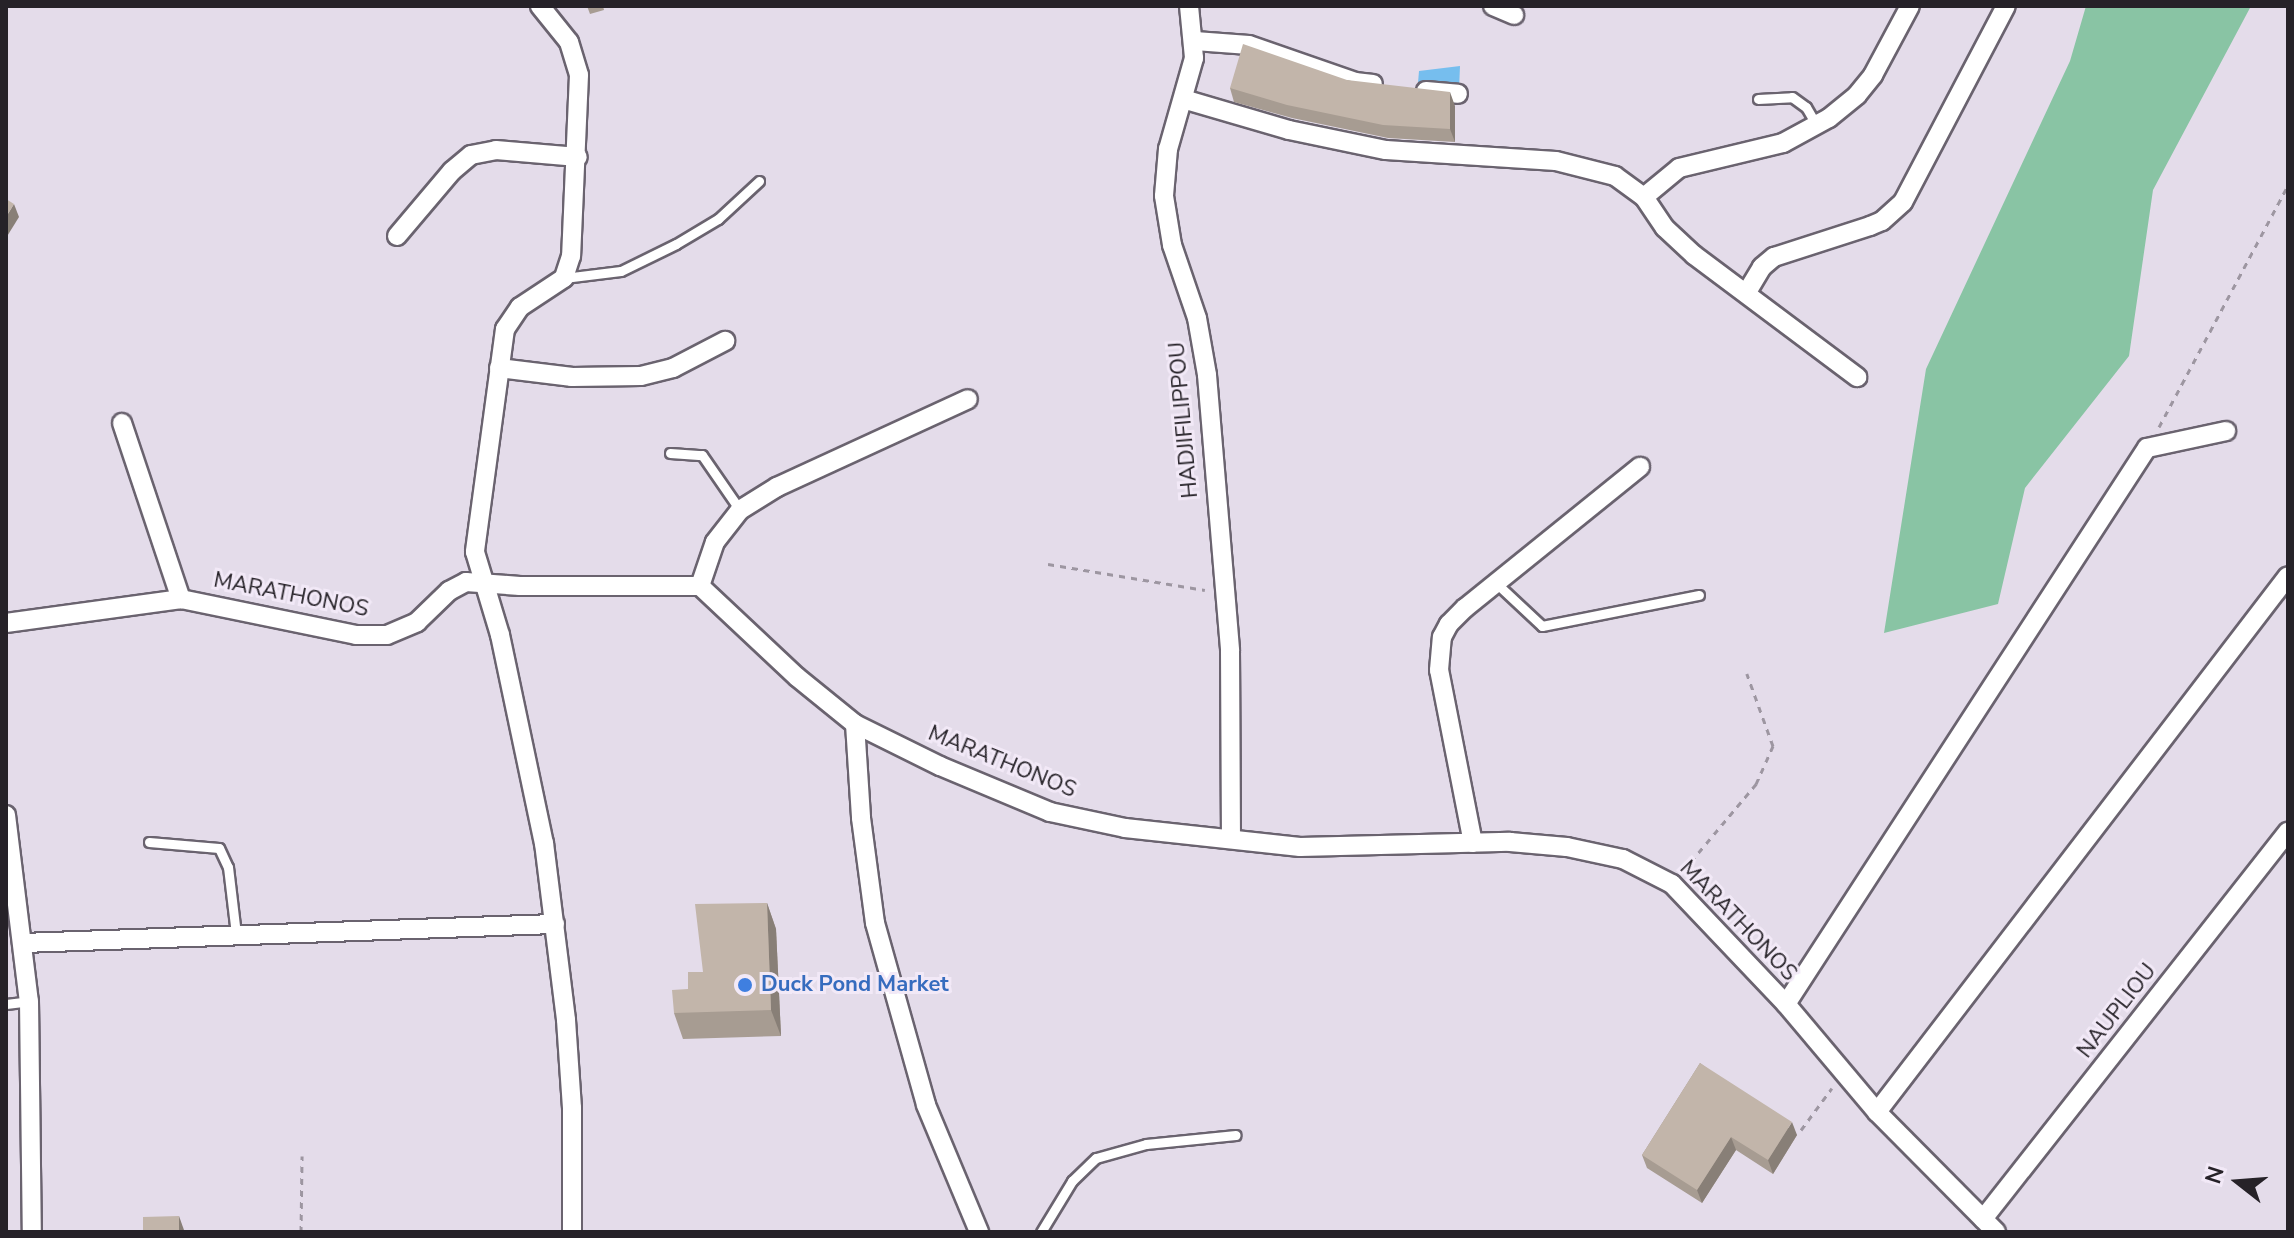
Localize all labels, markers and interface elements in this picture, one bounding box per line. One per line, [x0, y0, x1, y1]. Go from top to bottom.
street label: HADJIFILIPPOU [1164, 341, 1204, 499]
street label: MARATHONOS [211, 567, 371, 623]
street label: MARATHONOS [924, 720, 1080, 804]
street label: MARATHONOS [1674, 855, 1802, 987]
street label: NAUPLIOU [2072, 959, 2162, 1063]
place label: Duck Pond Market [761, 972, 949, 998]
marker: Duck Pond Market [736, 976, 754, 994]
north arrow [2198, 1142, 2278, 1222]
text: N [2198, 1163, 2232, 1187]

